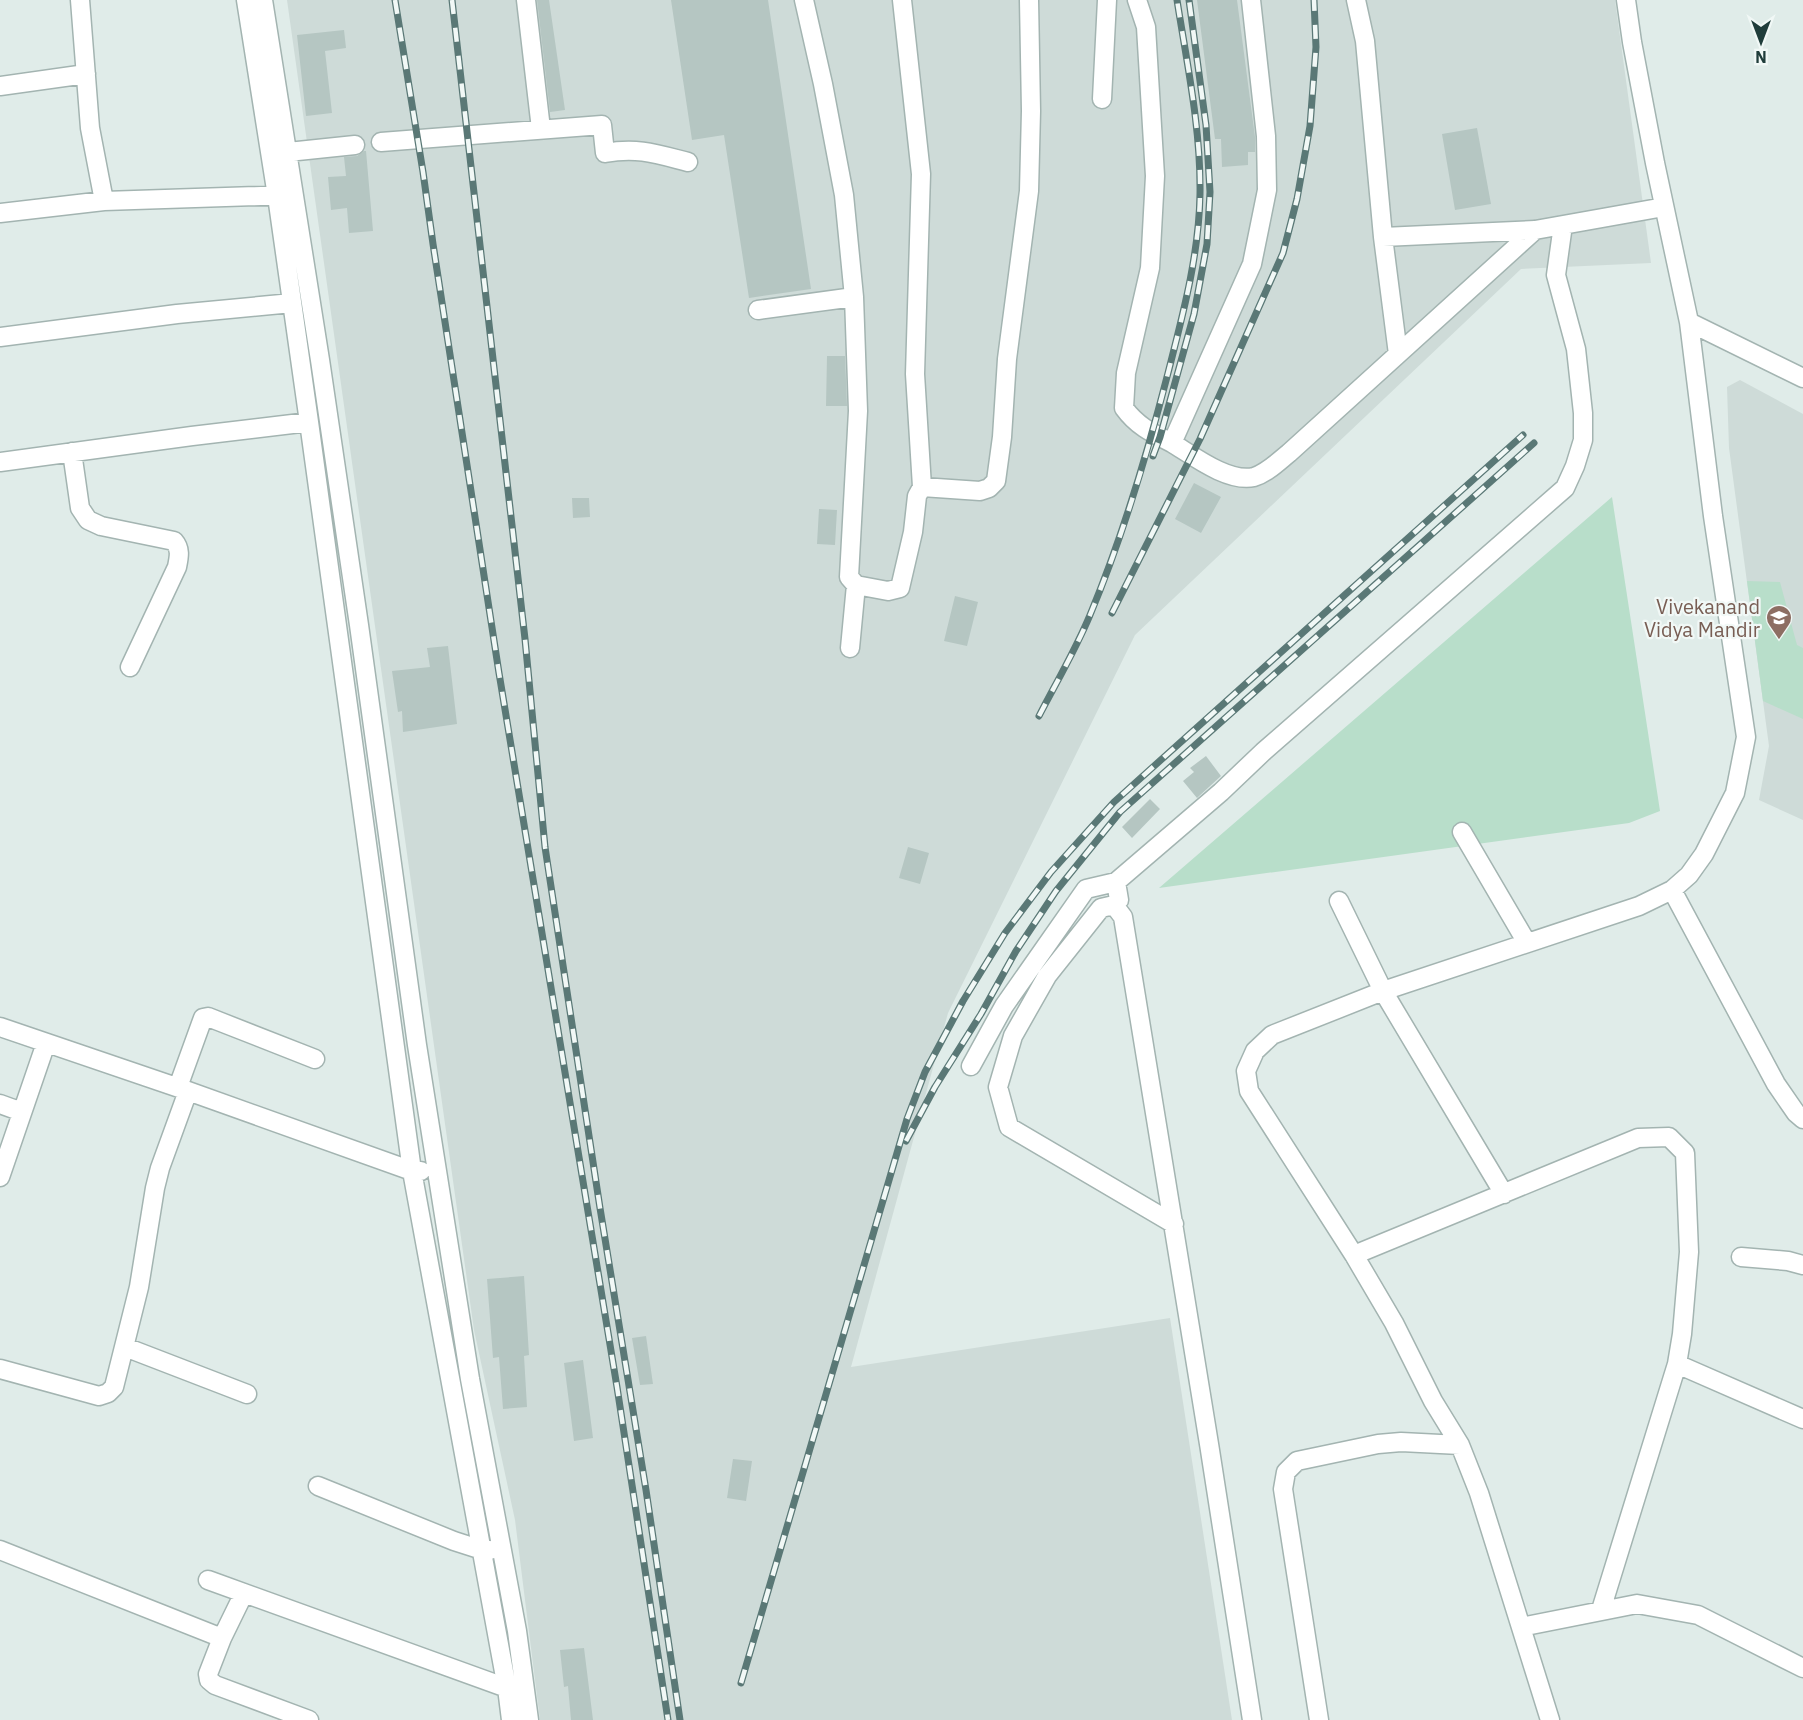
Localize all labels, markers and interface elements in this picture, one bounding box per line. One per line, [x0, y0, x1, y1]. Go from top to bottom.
north arrow [1731, 12, 1791, 72]
text: N [1755, 47, 1767, 67]
place label: Vivekanand Vidya Mandir [1644, 593, 1760, 643]
school or university icon: Vivekanand Vidya Mandir [1764, 603, 1794, 641]

